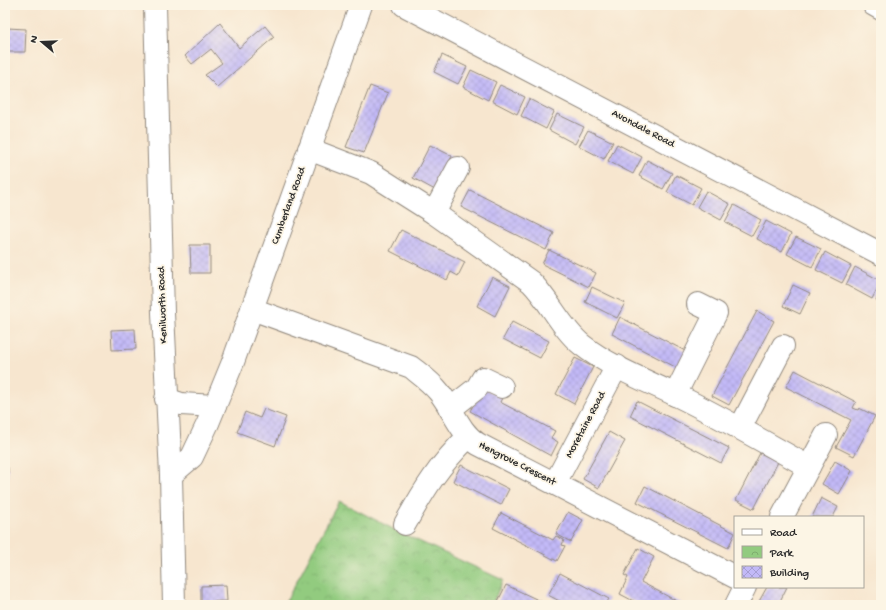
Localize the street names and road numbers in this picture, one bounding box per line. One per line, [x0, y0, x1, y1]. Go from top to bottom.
street label: Avondale Road [609, 107, 678, 151]
street label: Cumberland Road [269, 164, 309, 246]
street label: Kenilworth Road [156, 265, 170, 344]
street label: Moretaine Road [563, 388, 609, 460]
street label: Hengrove Crescent [476, 439, 559, 489]

